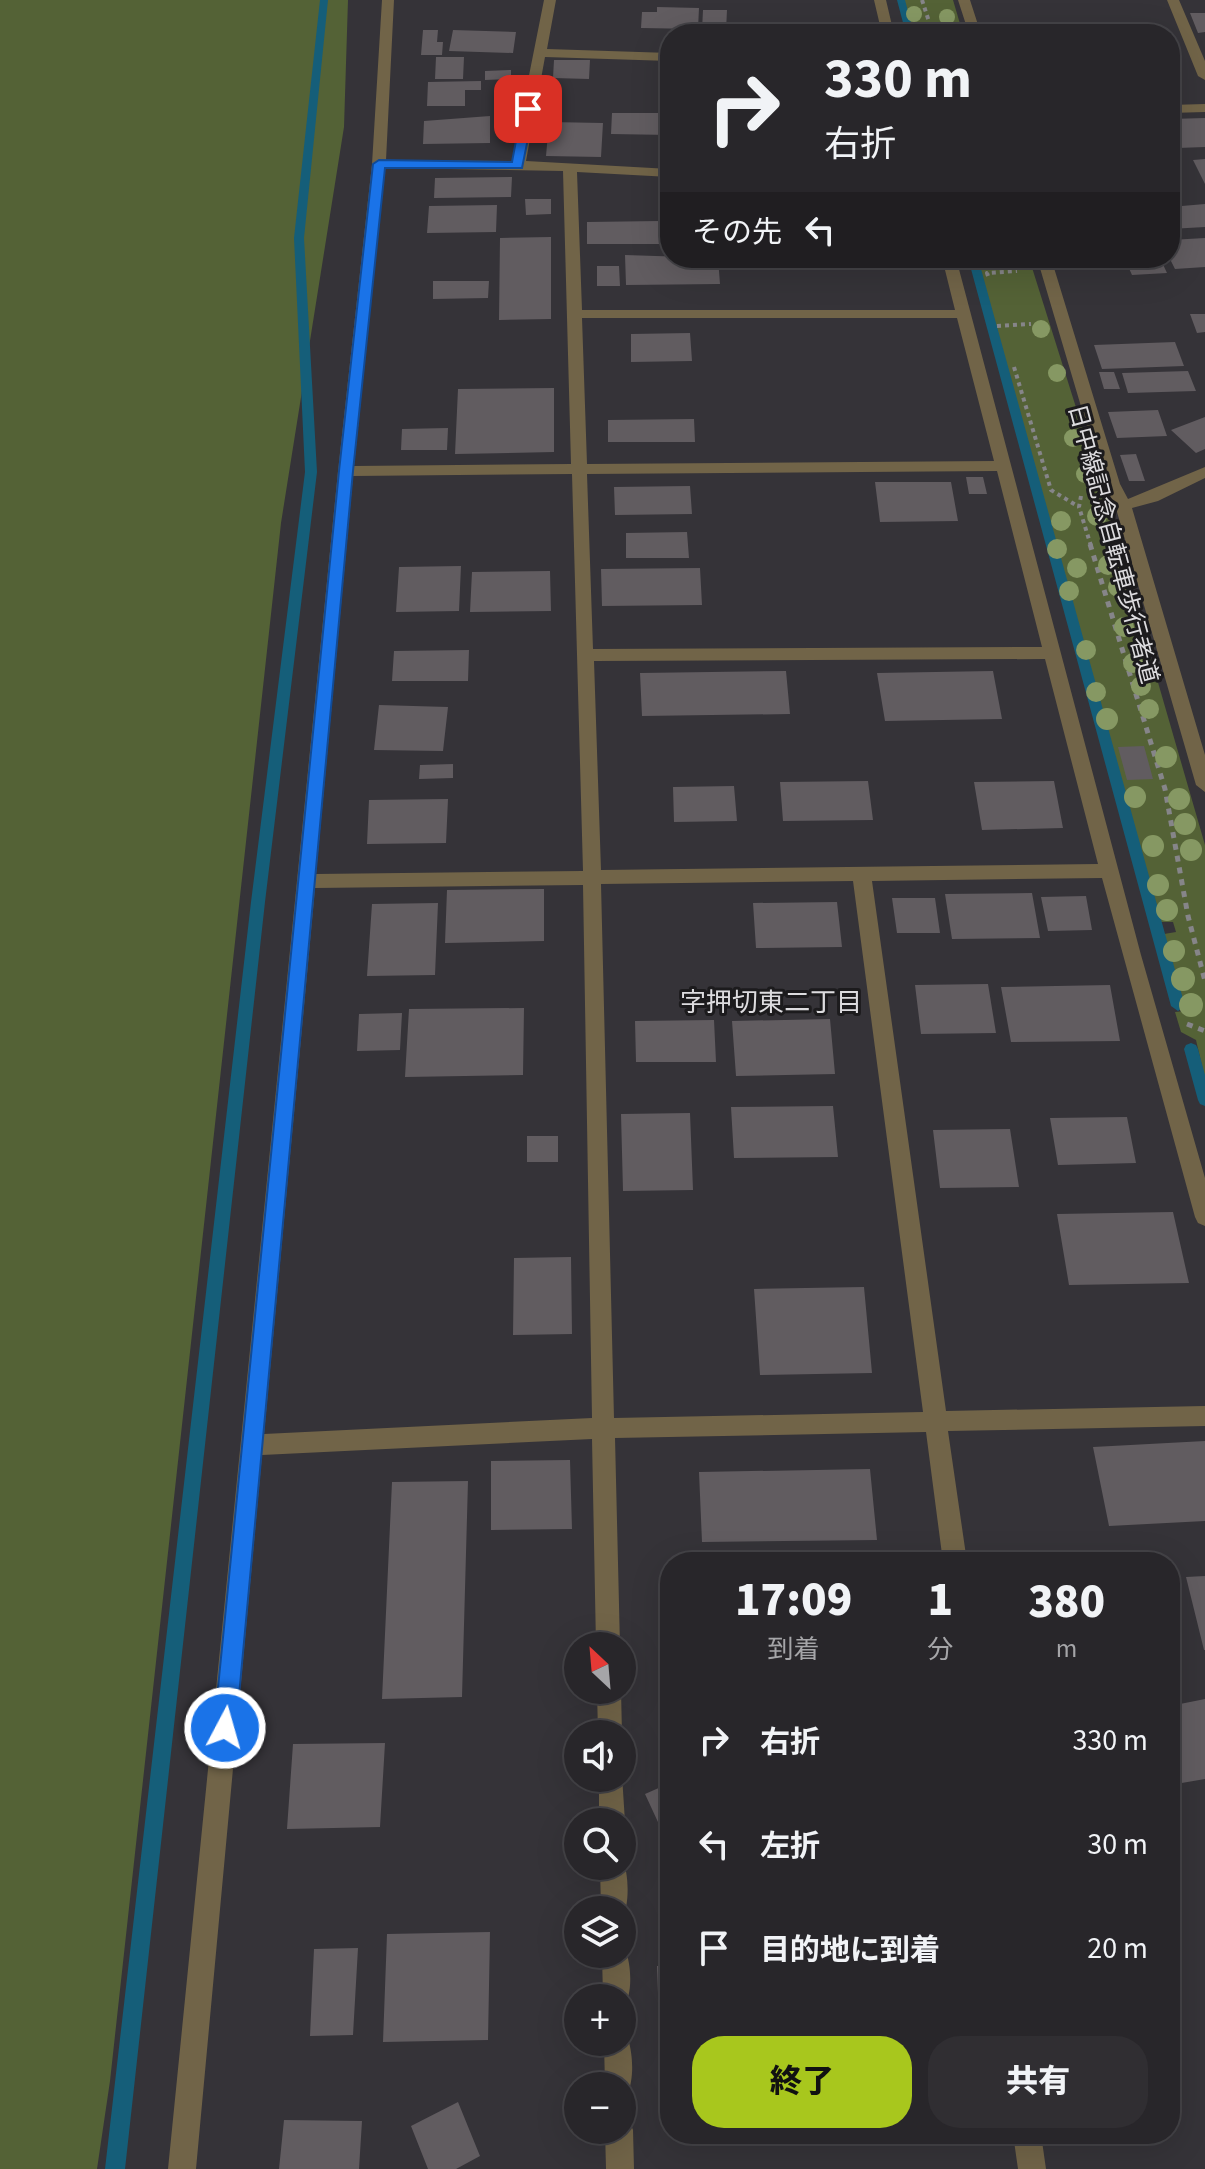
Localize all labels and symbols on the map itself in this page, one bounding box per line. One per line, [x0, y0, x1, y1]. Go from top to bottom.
pin [494, 75, 562, 143]
street label: 日中線記念自転車歩行者道 [1059, 400, 1167, 688]
district label: 字押切東二丁目 [680, 984, 862, 1021]
north arrow [564, 1632, 636, 1704]
position arrow [183, 1686, 267, 1770]

